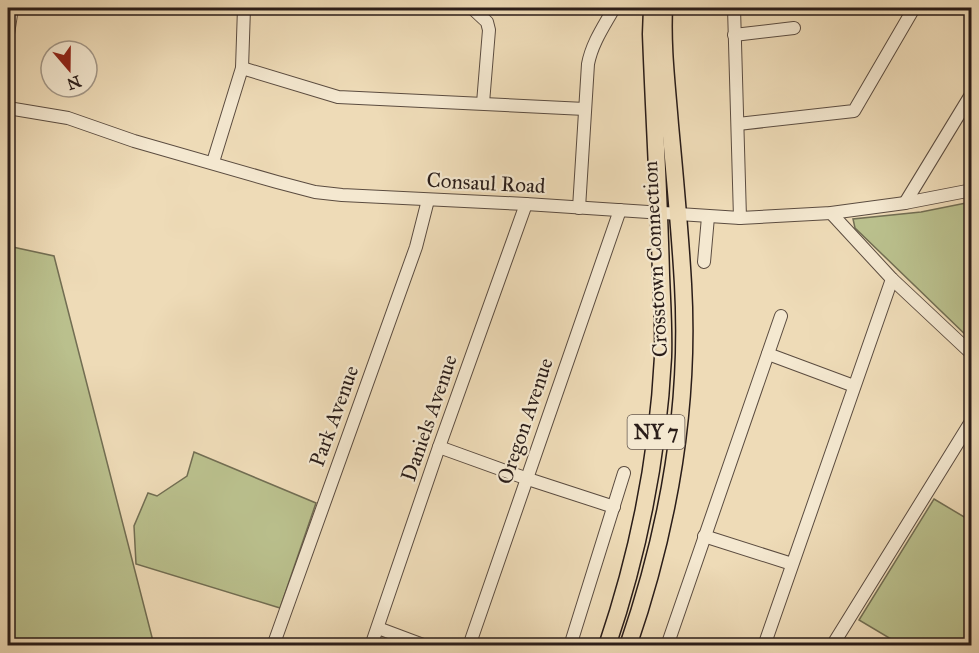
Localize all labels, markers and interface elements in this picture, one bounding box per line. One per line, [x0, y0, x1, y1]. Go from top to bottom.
north arrow [39, 39, 99, 99]
text: N [64, 71, 84, 94]
street label: Crosstown Connection [637, 160, 673, 358]
street label: Consaul Road [426, 167, 547, 199]
street label: Daniels Avenue [395, 351, 463, 485]
street label: Oregon Avenue [491, 354, 559, 488]
street label: Park Avenue [304, 362, 364, 470]
road number: NY 7 [628, 415, 684, 449]

